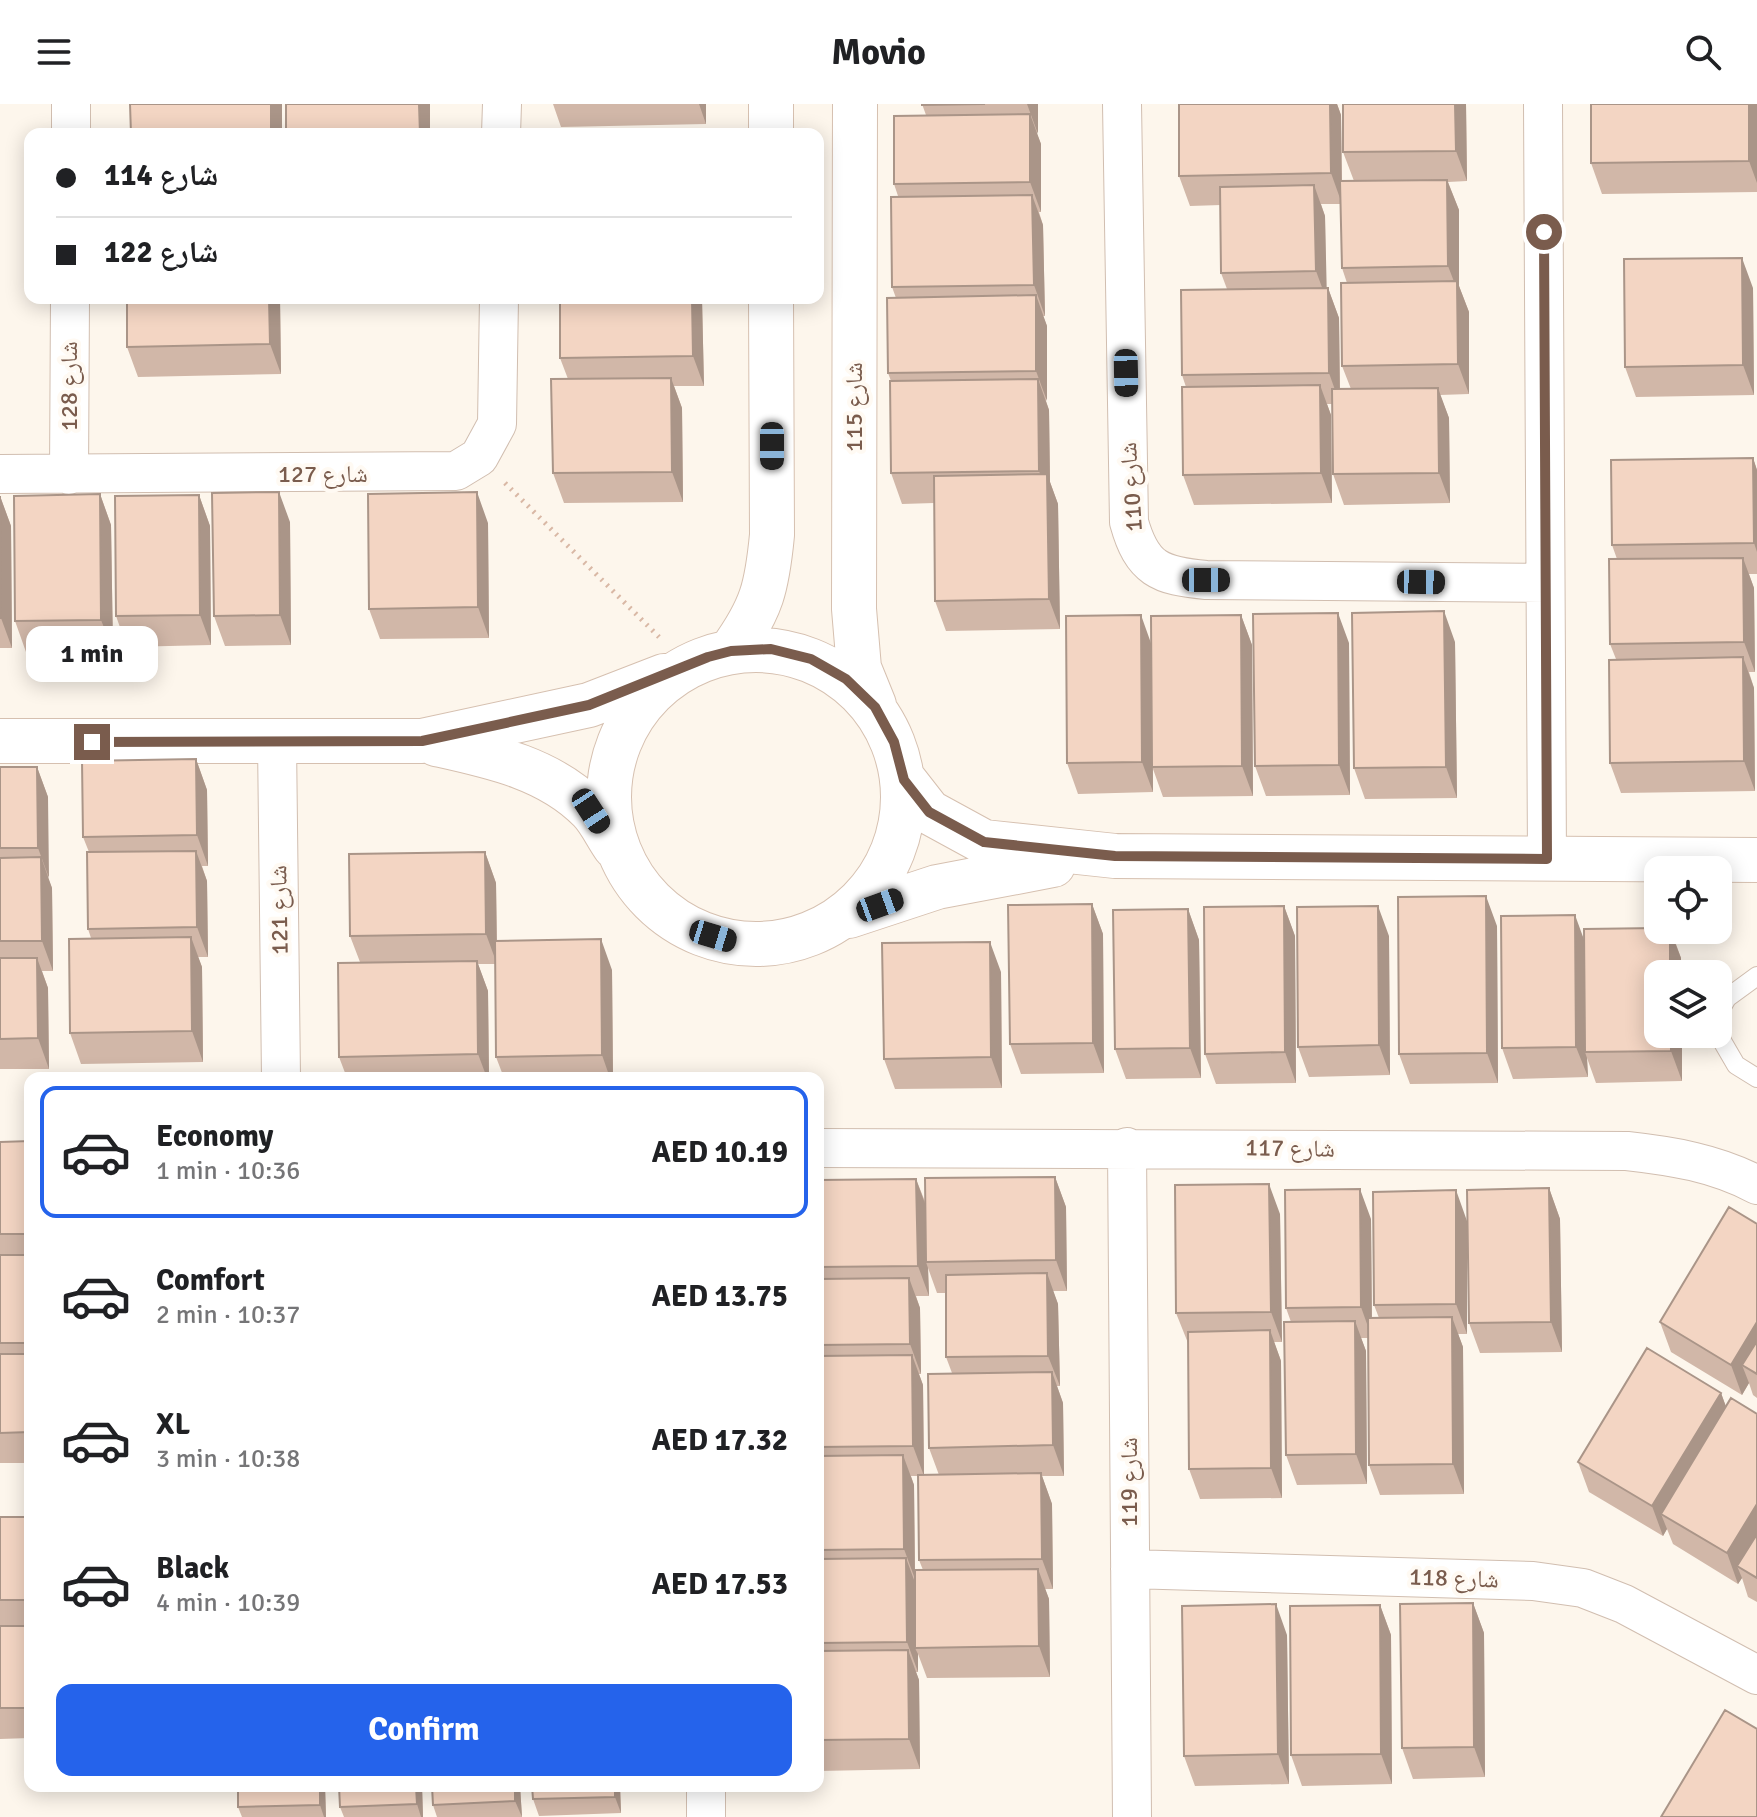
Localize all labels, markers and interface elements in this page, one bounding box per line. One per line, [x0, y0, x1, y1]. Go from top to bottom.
icon: menu [32, 30, 76, 74]
text: Movio [831, 30, 926, 75]
icon: search [1681, 30, 1725, 74]
text: شارع 114 [104, 157, 218, 194]
route start [1526, 214, 1562, 250]
text: شارع 122 [104, 234, 218, 271]
street label: شارع 128 [54, 341, 84, 431]
car [1114, 349, 1138, 397]
street label: شارع 115 [839, 362, 869, 452]
car [760, 422, 784, 470]
street label: شارع 110 [1113, 441, 1149, 533]
street label: شارع 127 [278, 459, 368, 489]
car [1182, 568, 1230, 592]
car [1397, 570, 1445, 594]
callout: 1 min [26, 626, 158, 682]
text: 1 min [61, 638, 123, 670]
route end [74, 724, 110, 760]
car [568, 784, 614, 838]
map controls [1644, 856, 1732, 1048]
button: locate [1644, 856, 1732, 944]
street label: شارع 121 [263, 865, 295, 955]
car [853, 886, 907, 924]
car [687, 918, 739, 954]
button: layers [1644, 960, 1732, 1048]
icon: car [60, 1116, 132, 1188]
text: Economy [156, 1118, 273, 1155]
street label: شارع 117 [1245, 1132, 1335, 1164]
text: AED 10.19 [652, 1134, 788, 1171]
text: 1 min · 10:36 [156, 1155, 300, 1187]
icon: car [60, 1260, 132, 1332]
text: Comfort [156, 1262, 265, 1299]
text: AED 13.75 [652, 1278, 788, 1315]
text: 2 min · 10:37 [156, 1299, 300, 1331]
icon: car [60, 1404, 132, 1476]
text: XL [156, 1406, 190, 1443]
text: AED 17.32 [652, 1422, 788, 1459]
street label: شارع 119 [1114, 1437, 1144, 1527]
text: 3 min · 10:38 [156, 1443, 300, 1475]
icon: car [60, 1548, 132, 1620]
text: Black [156, 1550, 229, 1587]
street label: شارع 118 [1409, 1561, 1499, 1595]
text: AED 17.53 [652, 1566, 788, 1603]
text: 4 min · 10:39 [156, 1587, 300, 1619]
button: Confirm [56, 1684, 792, 1776]

